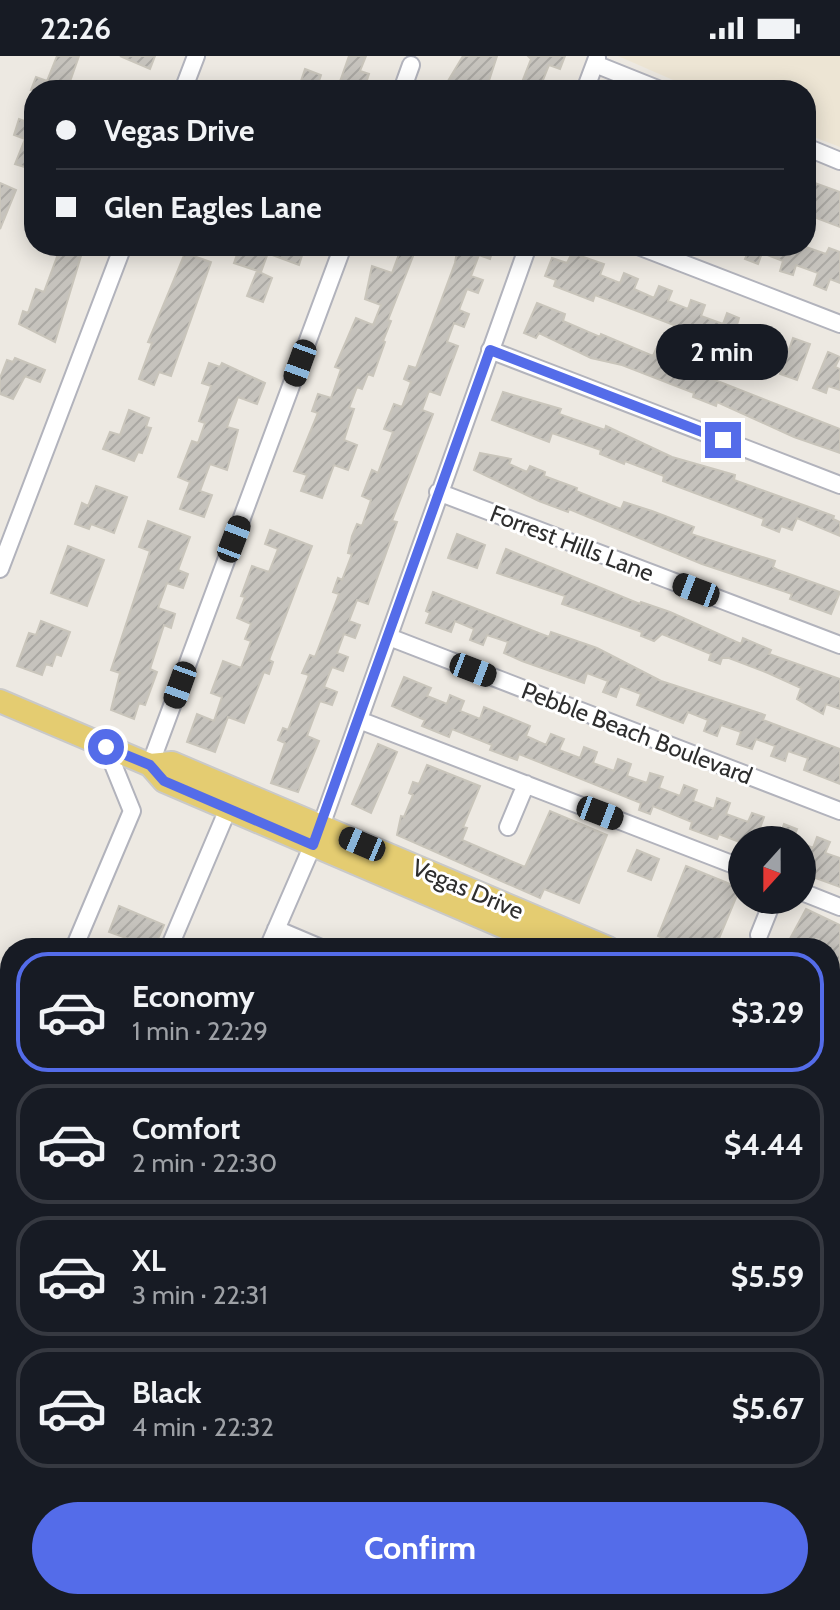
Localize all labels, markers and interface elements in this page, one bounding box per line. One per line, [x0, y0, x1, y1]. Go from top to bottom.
text: 22:26 [40, 10, 111, 47]
text: Vegas Drive [104, 112, 254, 149]
text: Glen Eagles Lane [104, 189, 322, 226]
callout: 2 min [657, 324, 789, 380]
car [281, 336, 319, 390]
text: 2 min [691, 336, 753, 368]
route end [705, 422, 741, 458]
street label: Forrest Hills Lane [486, 498, 658, 588]
car [214, 512, 254, 566]
car [669, 570, 723, 610]
car [446, 650, 500, 690]
car [161, 658, 199, 712]
street label: Pebble Beach Boulevard [518, 676, 756, 790]
route start [88, 729, 124, 765]
car [573, 793, 627, 833]
car [335, 824, 389, 864]
north arrow [728, 826, 816, 914]
map controls [728, 826, 816, 914]
street label: Vegas Drive [408, 853, 528, 925]
icon: car [36, 976, 108, 1048]
text: Economy [132, 978, 255, 1015]
text: $3.29 [731, 994, 804, 1031]
text: 1 min · 22:29 [132, 1015, 268, 1047]
icon: car [36, 1108, 108, 1180]
text: Comfort [132, 1110, 240, 1147]
text: $4.44 [724, 1126, 804, 1163]
text: 2 min · 22:30 [132, 1147, 277, 1179]
icon: car [36, 1240, 108, 1312]
text: XL [132, 1242, 166, 1279]
text: $5.59 [731, 1258, 804, 1295]
text: 3 min · 22:31 [132, 1279, 268, 1311]
icon: car [36, 1372, 108, 1444]
text: Black [132, 1374, 202, 1411]
text: $5.67 [732, 1390, 804, 1427]
text: 4 min · 22:32 [132, 1411, 274, 1443]
button: Confirm [32, 1502, 808, 1594]

